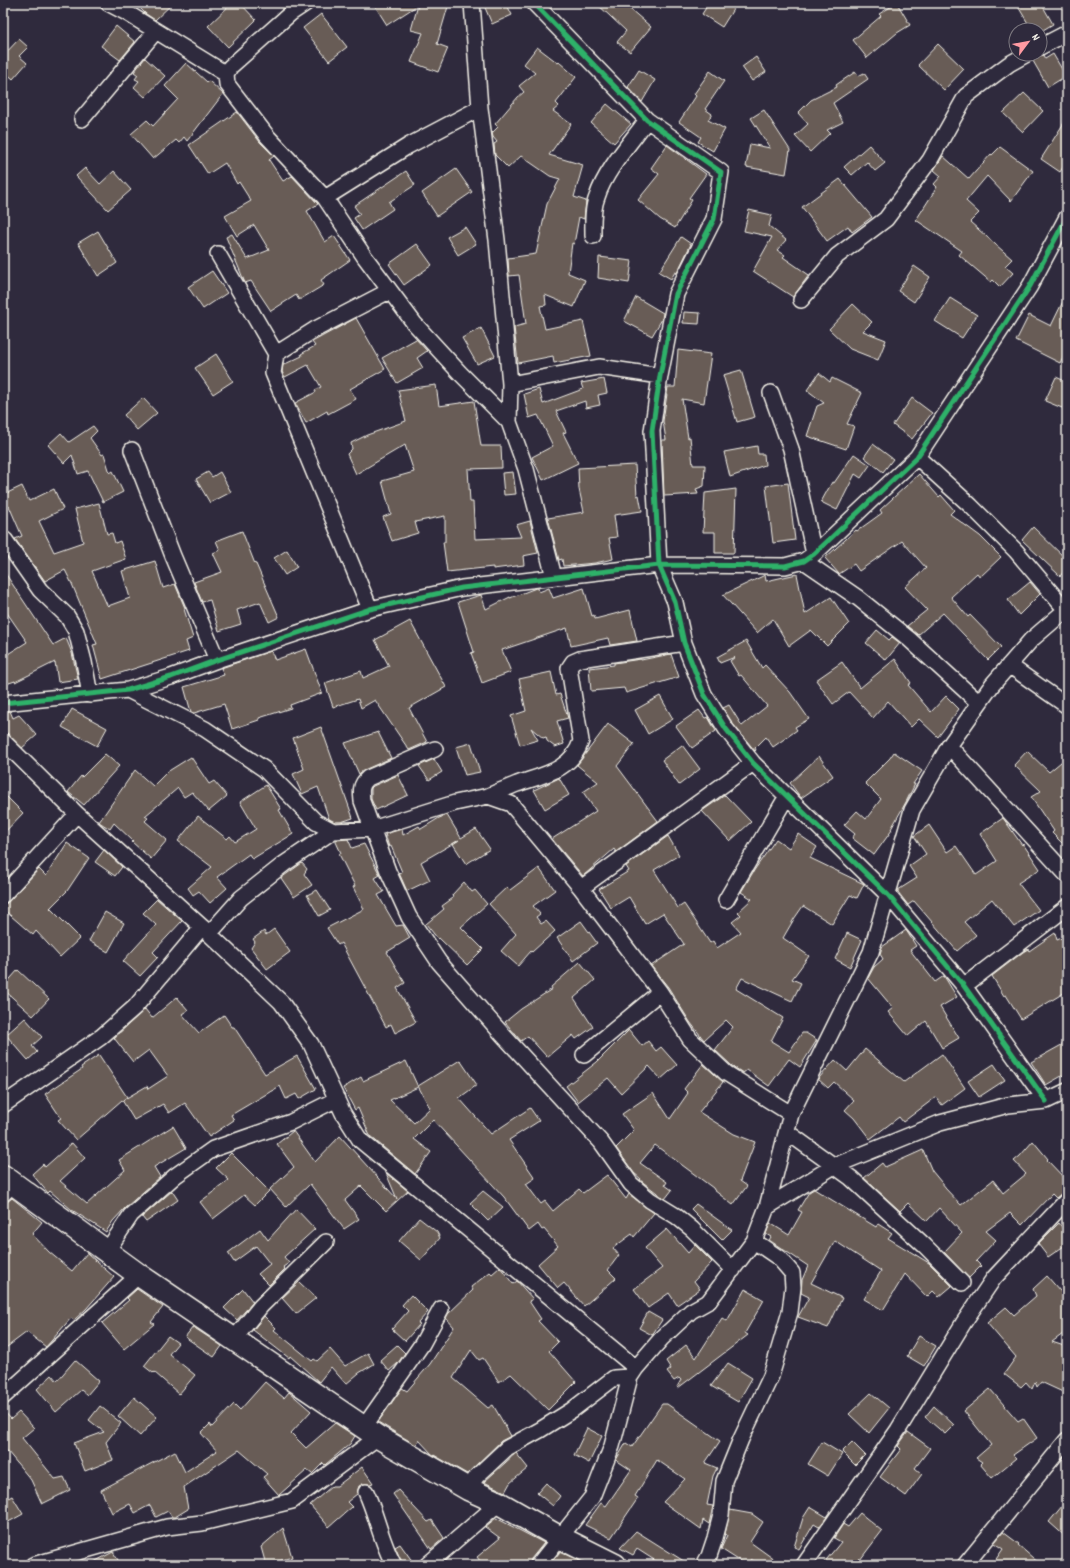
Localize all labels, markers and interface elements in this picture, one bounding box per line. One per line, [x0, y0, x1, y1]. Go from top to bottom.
north arrow [1008, 22, 1048, 62]
text: N [1027, 31, 1043, 45]

